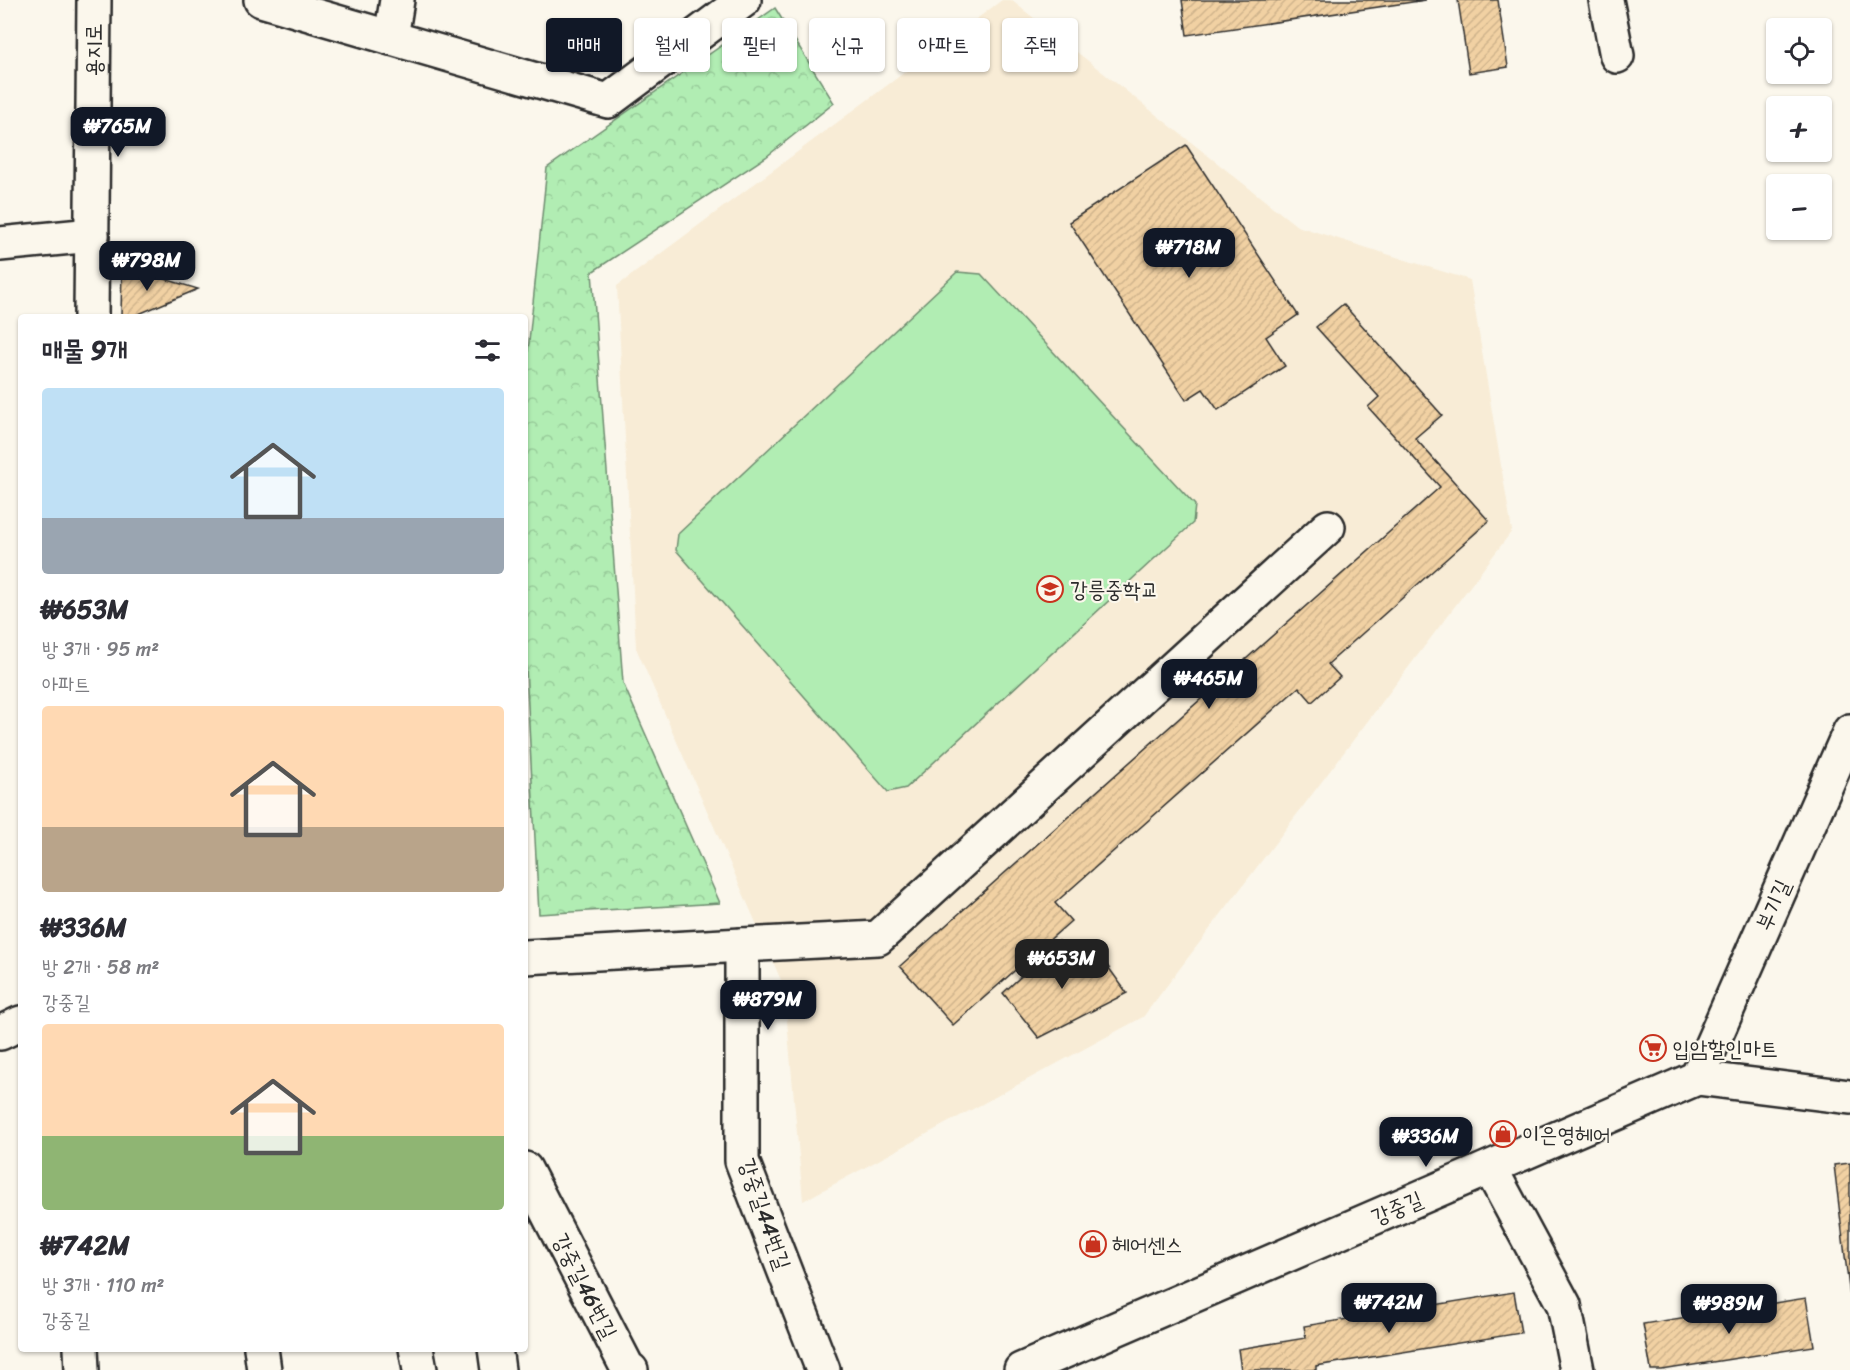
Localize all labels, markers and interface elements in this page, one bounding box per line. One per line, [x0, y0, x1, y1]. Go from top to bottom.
chip: 매매 [546, 18, 622, 72]
chip: 월세 [634, 18, 710, 72]
chip: 필터 [722, 18, 797, 72]
chip: 신규 [809, 18, 885, 72]
chip: 아파트 [897, 18, 990, 72]
chip: 주택 [1002, 18, 1078, 72]
map controls [1766, 18, 1832, 240]
button: locate [1766, 18, 1832, 84]
street label: 용지로 [74, 23, 113, 77]
button: + [1766, 96, 1832, 162]
pin: ₩765M [76, 107, 160, 158]
text: ₩765M [85, 109, 151, 144]
button: − [1766, 174, 1832, 240]
pin: ₩718M [1147, 228, 1231, 279]
text: ₩718M [1157, 230, 1221, 265]
pin: ₩798M [105, 241, 189, 292]
text: ₩798M [113, 243, 181, 278]
text: 매물 9개 [42, 327, 128, 373]
icon: filters [471, 334, 504, 367]
icon: home [219, 427, 327, 535]
place label: 강릉중학교 [1070, 570, 1159, 609]
school or university icon: 강릉중학교 [1035, 574, 1065, 604]
text: ₩653M [42, 586, 128, 632]
text: 방 3개 · 95 m² [42, 632, 159, 667]
pin: ₩465M [1167, 659, 1251, 710]
text: ₩465M [1175, 661, 1243, 696]
text: 아파트 [42, 667, 90, 702]
icon: home [219, 745, 327, 853]
street label: 부기길 [1744, 873, 1802, 937]
text: ₩336M [42, 904, 127, 950]
pin: ₩653M [1020, 939, 1104, 990]
text: ₩653M [1029, 941, 1095, 976]
text: 방 2개 · 58 m² [42, 950, 159, 985]
pin: ₩879M [726, 980, 810, 1031]
text: ₩879M [734, 982, 802, 1017]
text: 강중길 [42, 985, 90, 1020]
place label: 입암할인마트 [1672, 1029, 1778, 1068]
supermarket icon: 입암할인마트 [1638, 1033, 1668, 1063]
icon: home [219, 1063, 327, 1171]
place label: 이은영헤어 [1522, 1115, 1611, 1154]
pin: ₩336M [1384, 1117, 1468, 1168]
text: ₩336M [1393, 1119, 1459, 1154]
shop icon: 이은영헤어 [1488, 1119, 1518, 1149]
street label: 강중길44번길 [728, 1153, 802, 1275]
street label: 강중길 [1365, 1180, 1429, 1236]
text: ₩742M [42, 1222, 129, 1268]
place label: 헤어센스 [1112, 1225, 1183, 1264]
street label: 강중길46번길 [542, 1226, 629, 1346]
shop icon: 헤어센스 [1078, 1229, 1108, 1259]
text: 방 3개 · 110 m² [42, 1268, 164, 1303]
pin: ₩742M [1347, 1283, 1431, 1334]
pin: ₩989M [1687, 1284, 1771, 1335]
text: ₩742M [1355, 1285, 1423, 1320]
text: ₩989M [1695, 1286, 1763, 1321]
text: 강중길 [42, 1303, 90, 1338]

